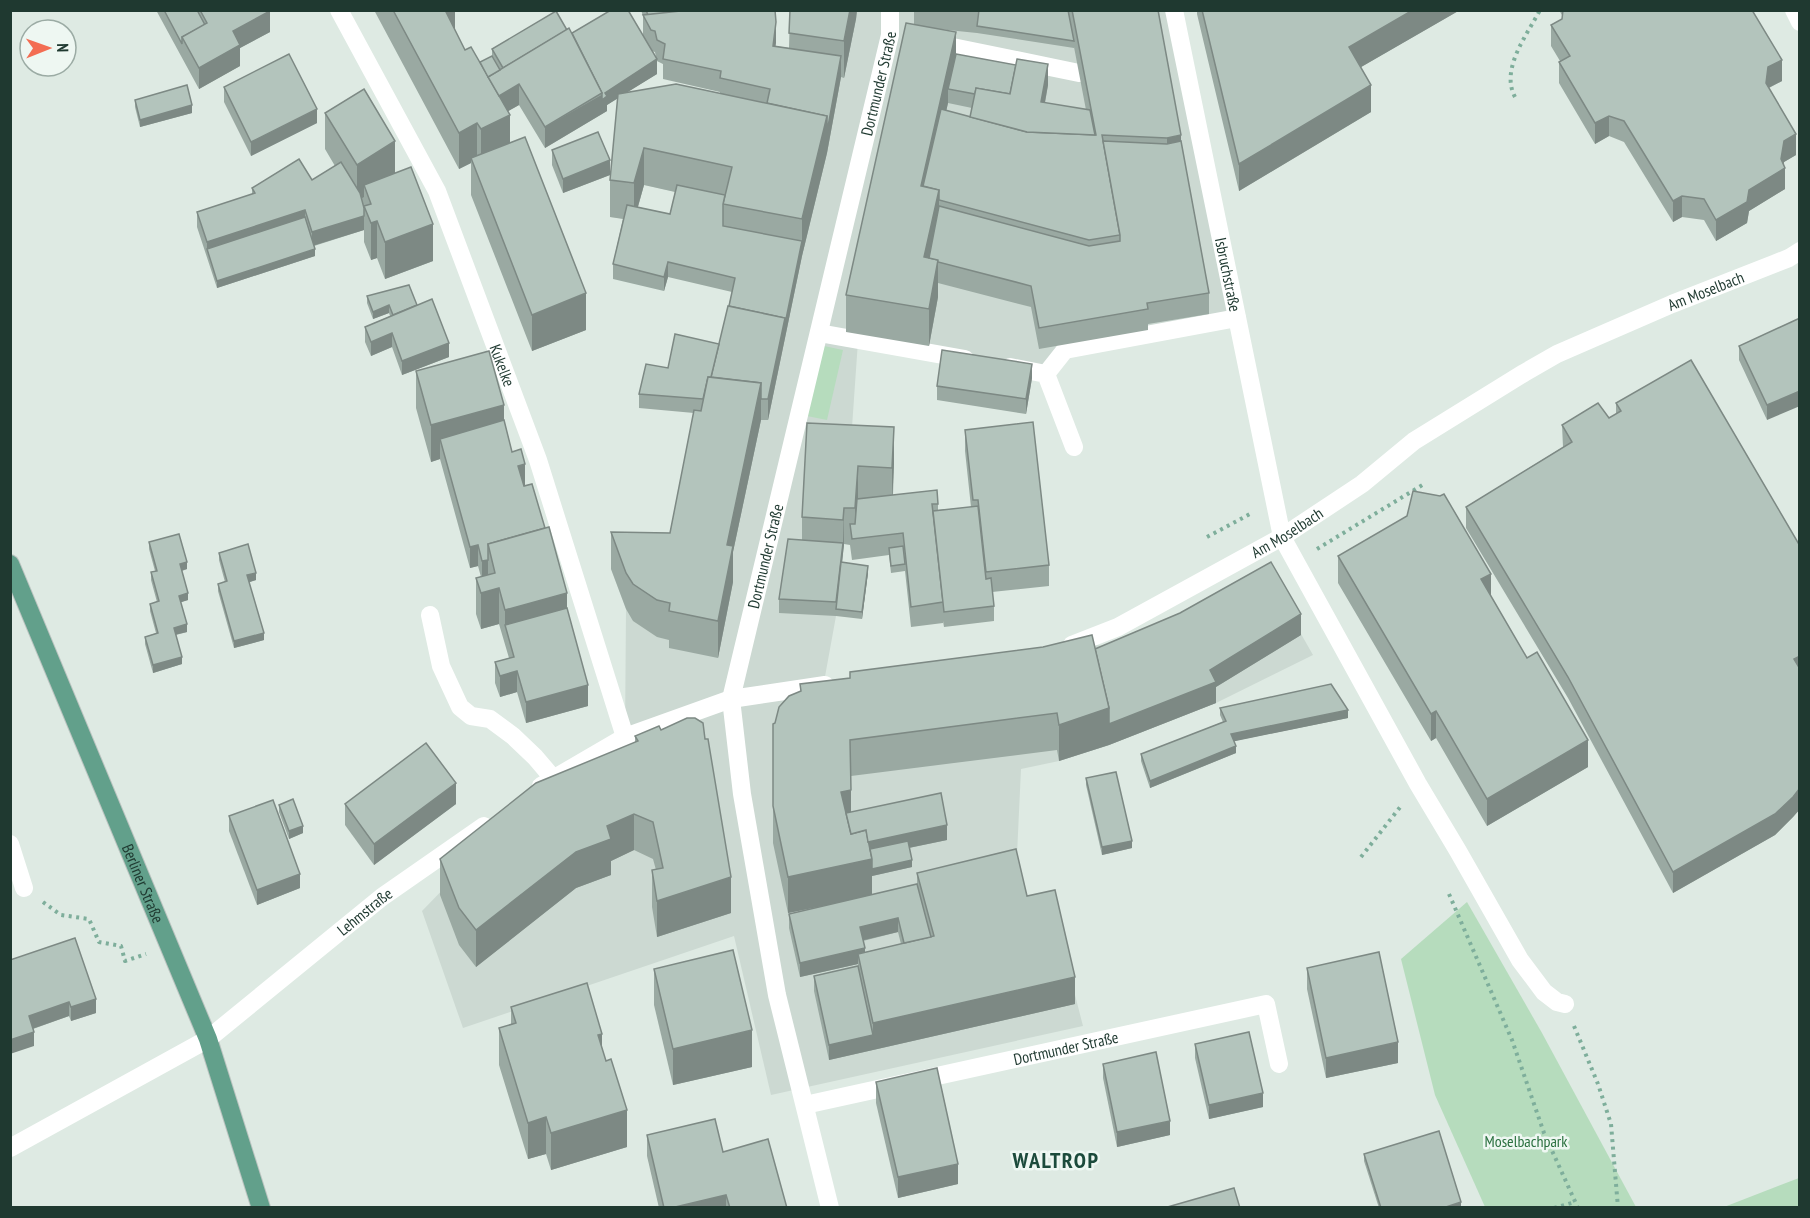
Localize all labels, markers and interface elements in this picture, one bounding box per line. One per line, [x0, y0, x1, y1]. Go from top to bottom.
north arrow [18, 18, 78, 78]
street label: Dortmunder Straße [856, 32, 900, 138]
text: N [53, 43, 73, 52]
street label: Isbruchstraße [1211, 236, 1246, 313]
street label: Am Moselbach [1664, 267, 1747, 315]
street label: Kukelke [485, 341, 519, 389]
street label: Dortmunder Straße [743, 502, 787, 610]
street label: Am Moselbach [1248, 503, 1326, 562]
street label: Berliner Straße [118, 841, 168, 926]
street label: Lehmstraße [333, 883, 396, 940]
street label: Dortmunder Straße [1012, 1027, 1120, 1069]
park label: Moselbachpark [1485, 1131, 1568, 1151]
district label: WALTROP [1012, 1146, 1099, 1174]

